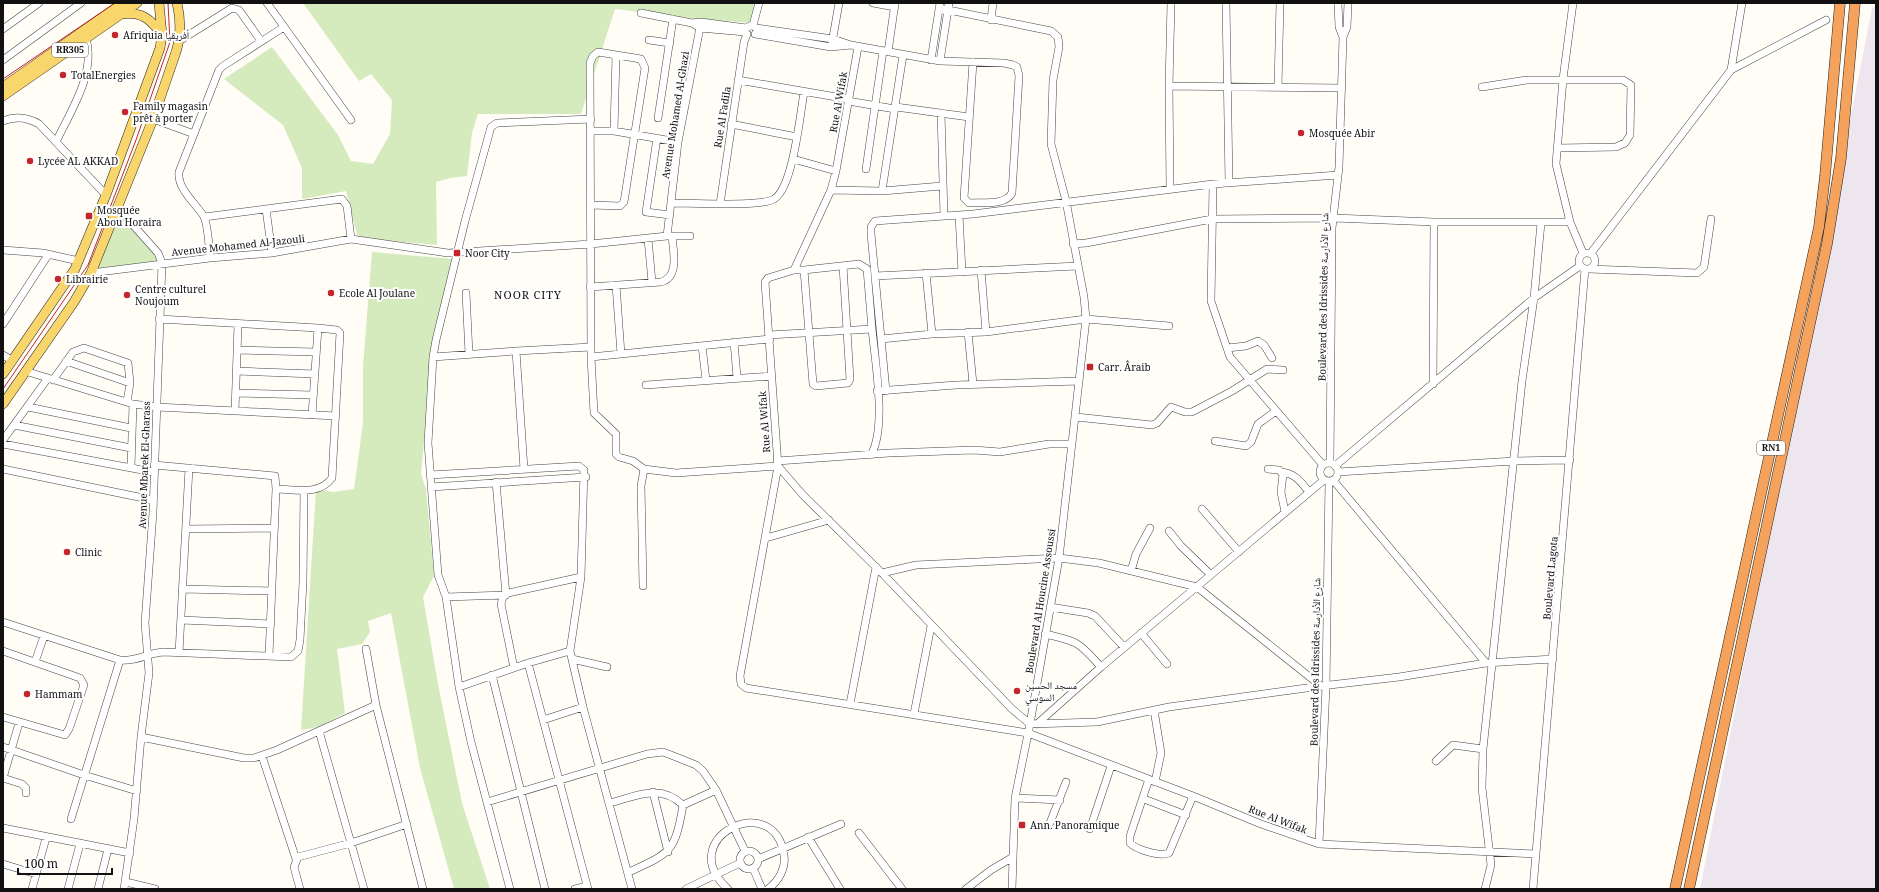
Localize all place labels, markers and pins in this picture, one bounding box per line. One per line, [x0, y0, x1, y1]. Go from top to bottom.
place label: Afriquia أفريقيا [123, 28, 189, 45]
marker: Afriquia أفريقيا [110, 30, 120, 40]
place label: TotalEnergies [71, 68, 136, 85]
marker: TotalEnergies [58, 70, 68, 80]
place label: Family magasin prêt à porter [133, 99, 209, 128]
marker: Family magasin prêt à porter [120, 107, 130, 117]
place label: Mosquée Abir [1309, 126, 1375, 143]
marker: Mosquée Abir [1296, 128, 1306, 138]
place label: Lycée AL AKKAD [38, 154, 118, 171]
marker: Lycée AL AKKAD [25, 156, 35, 166]
place label: Mosquée Abou Horaira [97, 203, 162, 232]
marker: Mosquée Abou Horaira [84, 211, 94, 221]
place label: Noor City [465, 246, 510, 263]
marker: Noor City [452, 248, 462, 258]
place label: Librairie [66, 272, 108, 289]
marker: Librairie [53, 274, 63, 284]
place label: Centre culturel Noujoum [135, 282, 206, 311]
place label: Ecole Al Joulane [339, 286, 415, 303]
marker: Ecole Al Joulane [326, 288, 336, 298]
marker: Centre culturel Noujoum [122, 290, 132, 300]
place label: Carr. Âraib [1098, 360, 1151, 377]
marker: Carr. Âraib [1085, 362, 1095, 372]
place label: Clinic [75, 545, 102, 562]
marker: Clinic [62, 547, 72, 557]
place label: مسجد الحسين السوسي [1025, 678, 1077, 707]
marker: مسجد الحسين السوسي [1012, 686, 1022, 696]
place label: Hammam [35, 687, 83, 704]
marker: Hammam [22, 689, 32, 699]
place label: Ann. Panoramique [1030, 818, 1119, 835]
marker: Ann. Panoramique [1017, 820, 1027, 830]

